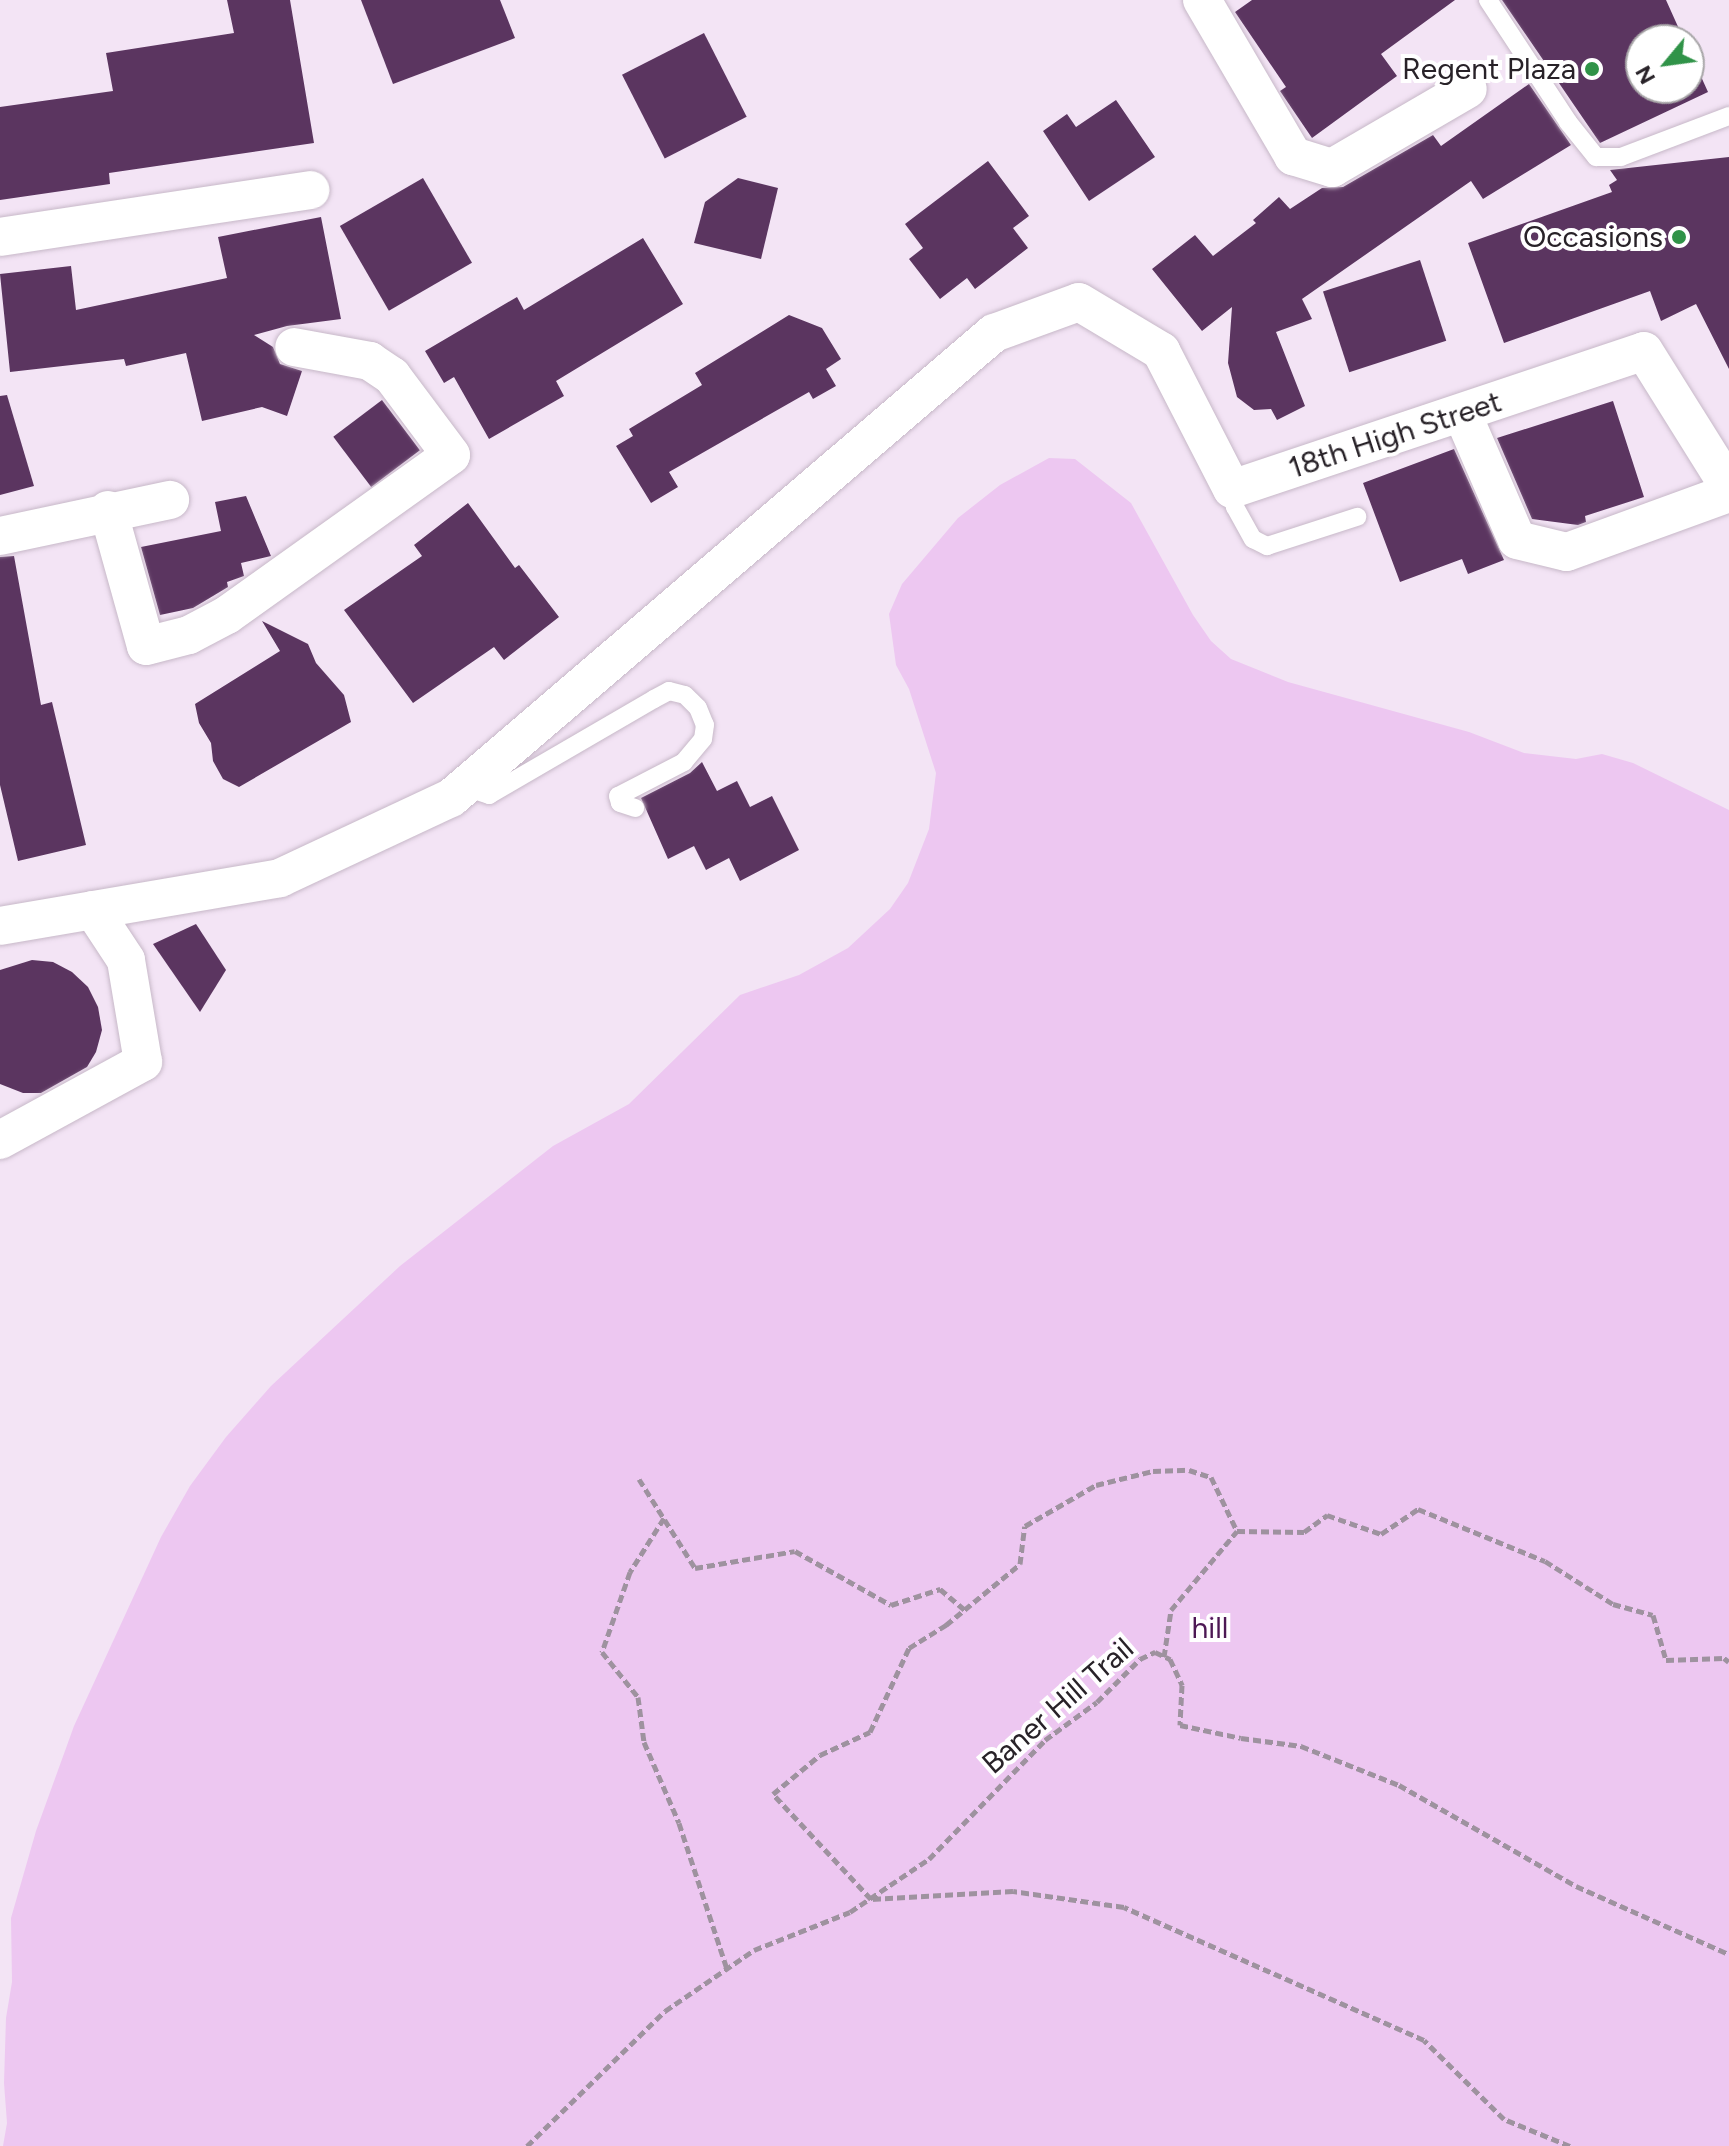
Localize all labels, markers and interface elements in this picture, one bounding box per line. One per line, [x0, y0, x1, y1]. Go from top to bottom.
north arrow [1625, 24, 1705, 104]
place label: Regent Plaza [1402, 51, 1576, 87]
marker: Regent Plaza [1583, 60, 1601, 78]
text: N [1629, 61, 1661, 89]
place label: Occasions [1523, 219, 1663, 255]
marker: Occasions [1670, 228, 1688, 246]
street label: 18th High Street [1284, 384, 1506, 486]
park label: hill [1192, 1610, 1228, 1646]
street label: Baner Hill Trail [975, 1631, 1141, 1781]

